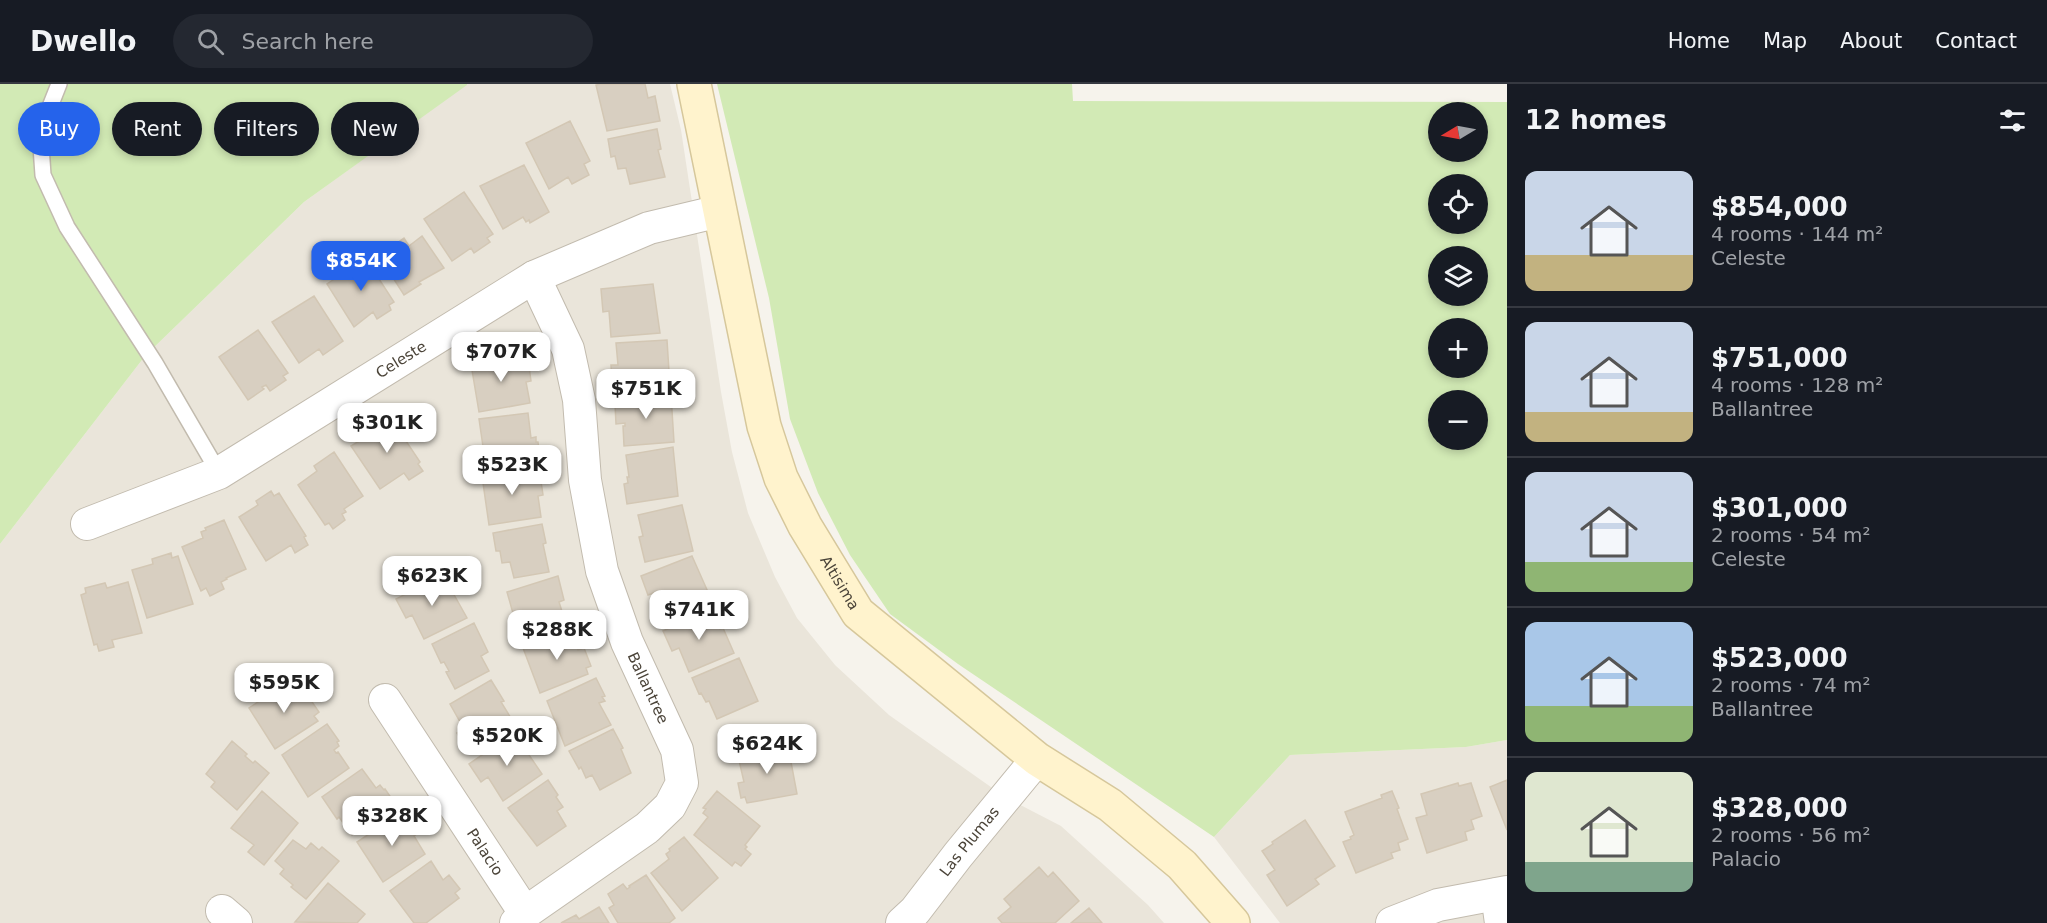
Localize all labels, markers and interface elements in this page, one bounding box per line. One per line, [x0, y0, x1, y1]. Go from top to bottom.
search box [173, 14, 593, 68]
text: Dwello [30, 25, 137, 58]
icon: search [194, 25, 227, 58]
text: Search here [242, 29, 374, 54]
text: Home [1668, 29, 1730, 53]
text: Map [1763, 29, 1807, 53]
text: About [1840, 29, 1902, 53]
text: Contact [1935, 29, 2017, 53]
chip: Buy [18, 102, 100, 156]
chip: Rent [112, 102, 202, 156]
chip: Filters [214, 102, 319, 156]
chip: New [331, 102, 419, 156]
north arrow [1428, 102, 1488, 162]
map controls [1428, 102, 1488, 450]
icon: filters [1996, 104, 2029, 137]
text: 12 homes [1525, 105, 1667, 135]
button: locate [1428, 174, 1488, 234]
text: $854,000 [1711, 192, 1848, 222]
icon: home [1573, 195, 1645, 267]
text: 4 rooms · 144 m² [1711, 222, 1883, 246]
pin: $854K [319, 241, 403, 292]
button: layers [1428, 246, 1488, 306]
text: Celeste [1711, 246, 1786, 270]
text: $854K [325, 248, 397, 272]
button: + [1428, 318, 1488, 378]
pin: $707K [459, 332, 543, 383]
street label: Celeste [373, 337, 430, 382]
text: $707K [465, 339, 537, 363]
text: $751,000 [1711, 343, 1848, 373]
icon: home [1573, 346, 1645, 418]
pin: $751K [604, 369, 688, 420]
text: 4 rooms · 128 m² [1711, 373, 1883, 397]
text: $751K [610, 376, 682, 400]
button: − [1428, 390, 1488, 450]
text: Ballantree [1711, 397, 1813, 421]
pin: $301K [345, 403, 429, 454]
text: $301K [351, 410, 423, 434]
pin: $523K [470, 445, 554, 496]
text: $523K [476, 452, 548, 476]
text: $301,000 [1711, 493, 1848, 523]
icon: home [1573, 496, 1645, 568]
text: 2 rooms · 54 m² [1711, 523, 1871, 547]
text: Celeste [1711, 547, 1786, 571]
street label: Altisima [816, 552, 863, 613]
pin: $623K [390, 556, 474, 607]
text: $623K [396, 563, 468, 587]
pin: $741K [657, 590, 741, 641]
text: $741K [663, 597, 735, 621]
pin: $288K [515, 610, 599, 661]
text: $288K [521, 617, 593, 641]
text: $523,000 [1711, 643, 1848, 673]
icon: home [1573, 646, 1645, 718]
street label: Ballantree [624, 649, 672, 727]
pin: $595K [242, 663, 326, 714]
text: $595K [248, 670, 320, 694]
text: 2 rooms · 74 m² [1711, 673, 1871, 697]
text: Ballantree [1711, 697, 1813, 721]
pin: $520K [465, 716, 549, 767]
text: $520K [471, 723, 543, 747]
pin: $624K [725, 724, 809, 775]
text: $624K [731, 731, 803, 755]
text: $328,000 [1711, 793, 1848, 823]
pin: $328K [350, 796, 434, 847]
icon: home [1573, 796, 1645, 868]
text: $328K [356, 803, 428, 827]
street label: Las Plumas [936, 803, 1003, 880]
text: 2 rooms · 56 m² [1711, 823, 1871, 847]
street label: Palacio [463, 825, 507, 879]
text: Palacio [1711, 847, 1781, 871]

